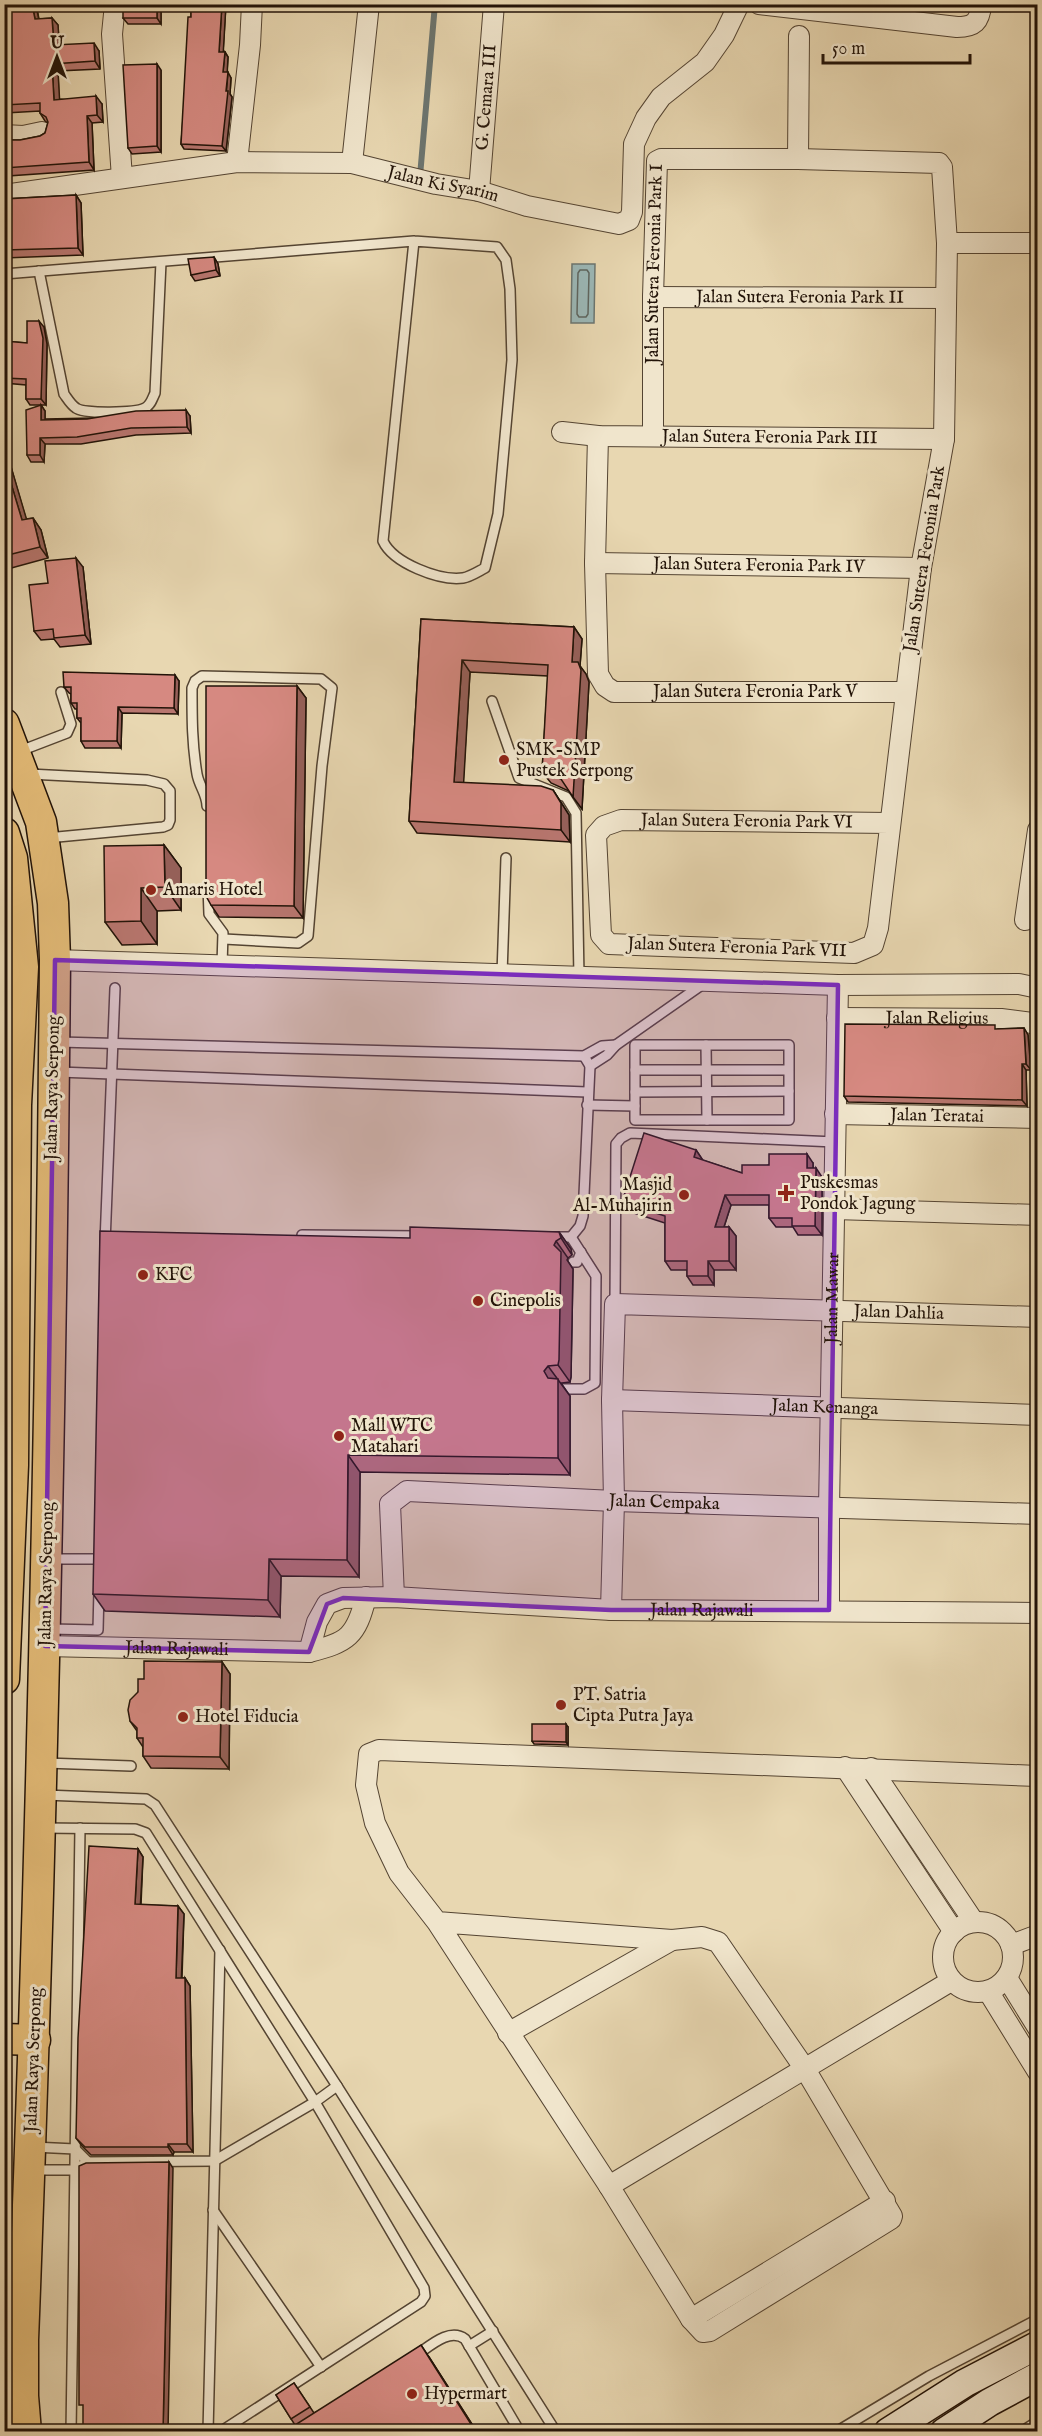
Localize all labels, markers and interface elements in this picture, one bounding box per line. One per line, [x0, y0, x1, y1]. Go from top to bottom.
north arrow [27, 27, 87, 87]
scale bar [823, 27, 970, 65]
text: U [49, 34, 64, 54]
text: 50 m [832, 38, 865, 61]
street label: G. Cemara III [471, 43, 502, 151]
street label: Jalan Ki Syarim [383, 160, 502, 208]
street label: Jalan Sutera Feronia Park I [641, 163, 668, 366]
street label: Jalan Sutera Feronia Park II [694, 286, 904, 309]
street label: Jalan Sutera Feronia Park III [660, 425, 878, 450]
street label: Jalan Sutera Feronia Park [899, 464, 951, 656]
street label: Jalan Sutera Feronia Park IV [651, 552, 866, 579]
street label: Jalan Sutera Feronia Park V [651, 681, 859, 704]
place label: SMK-SMP Pustek Serpong [516, 739, 633, 783]
marker: SMK-SMP Pustek Serpong [497, 753, 511, 767]
street label: Jalan Sutera Feronia Park VI [639, 809, 853, 834]
place label: Amaris Hotel [162, 879, 263, 902]
marker: Amaris Hotel [144, 883, 158, 897]
street label: Jalan Sutera Feronia Park VII [625, 933, 847, 963]
street label: Jalan Religius [884, 1007, 988, 1030]
street label: Jalan Raya Serpong [40, 1015, 66, 1163]
street label: Jalan Teratai [888, 1104, 984, 1128]
place label: Puskesmas Pondok Jagung [800, 1172, 915, 1216]
place label: Masjid Al-Muhajirin [572, 1174, 672, 1218]
marker: Puskesmas Pondok Jagung [777, 1184, 795, 1202]
marker: Masjid Al-Muhajirin [677, 1188, 691, 1202]
street label: Jalan Mawar [820, 1252, 845, 1346]
place label: KFC [155, 1264, 192, 1287]
marker: KFC [136, 1268, 150, 1282]
place label: Cinepolis [490, 1290, 561, 1313]
marker: Cinepolis [471, 1294, 485, 1308]
street label: Jalan Dahlia [851, 1300, 944, 1326]
street label: Jalan Kenanga [769, 1394, 879, 1421]
place label: Mall WTC Matahari [351, 1415, 433, 1459]
marker: Mall WTC Matahari [332, 1429, 346, 1443]
street label: Jalan Cempaka [606, 1489, 720, 1516]
street label: Jalan Raya Serpong [34, 1501, 60, 1649]
street label: Jalan Rajawali [648, 1599, 754, 1623]
street label: Jalan Rajawali [123, 1636, 229, 1662]
place label: PT. Satria Cipta Putra Jaya [573, 1684, 694, 1728]
marker: PT. Satria Cipta Putra Jaya [554, 1698, 568, 1712]
place label: Hotel Fiducia [195, 1706, 299, 1729]
marker: Hotel Fiducia [176, 1710, 190, 1724]
street label: Jalan Raya Serpong [20, 1987, 48, 2135]
place label: Hypermart [424, 2383, 507, 2406]
marker: Hypermart [405, 2387, 419, 2401]

